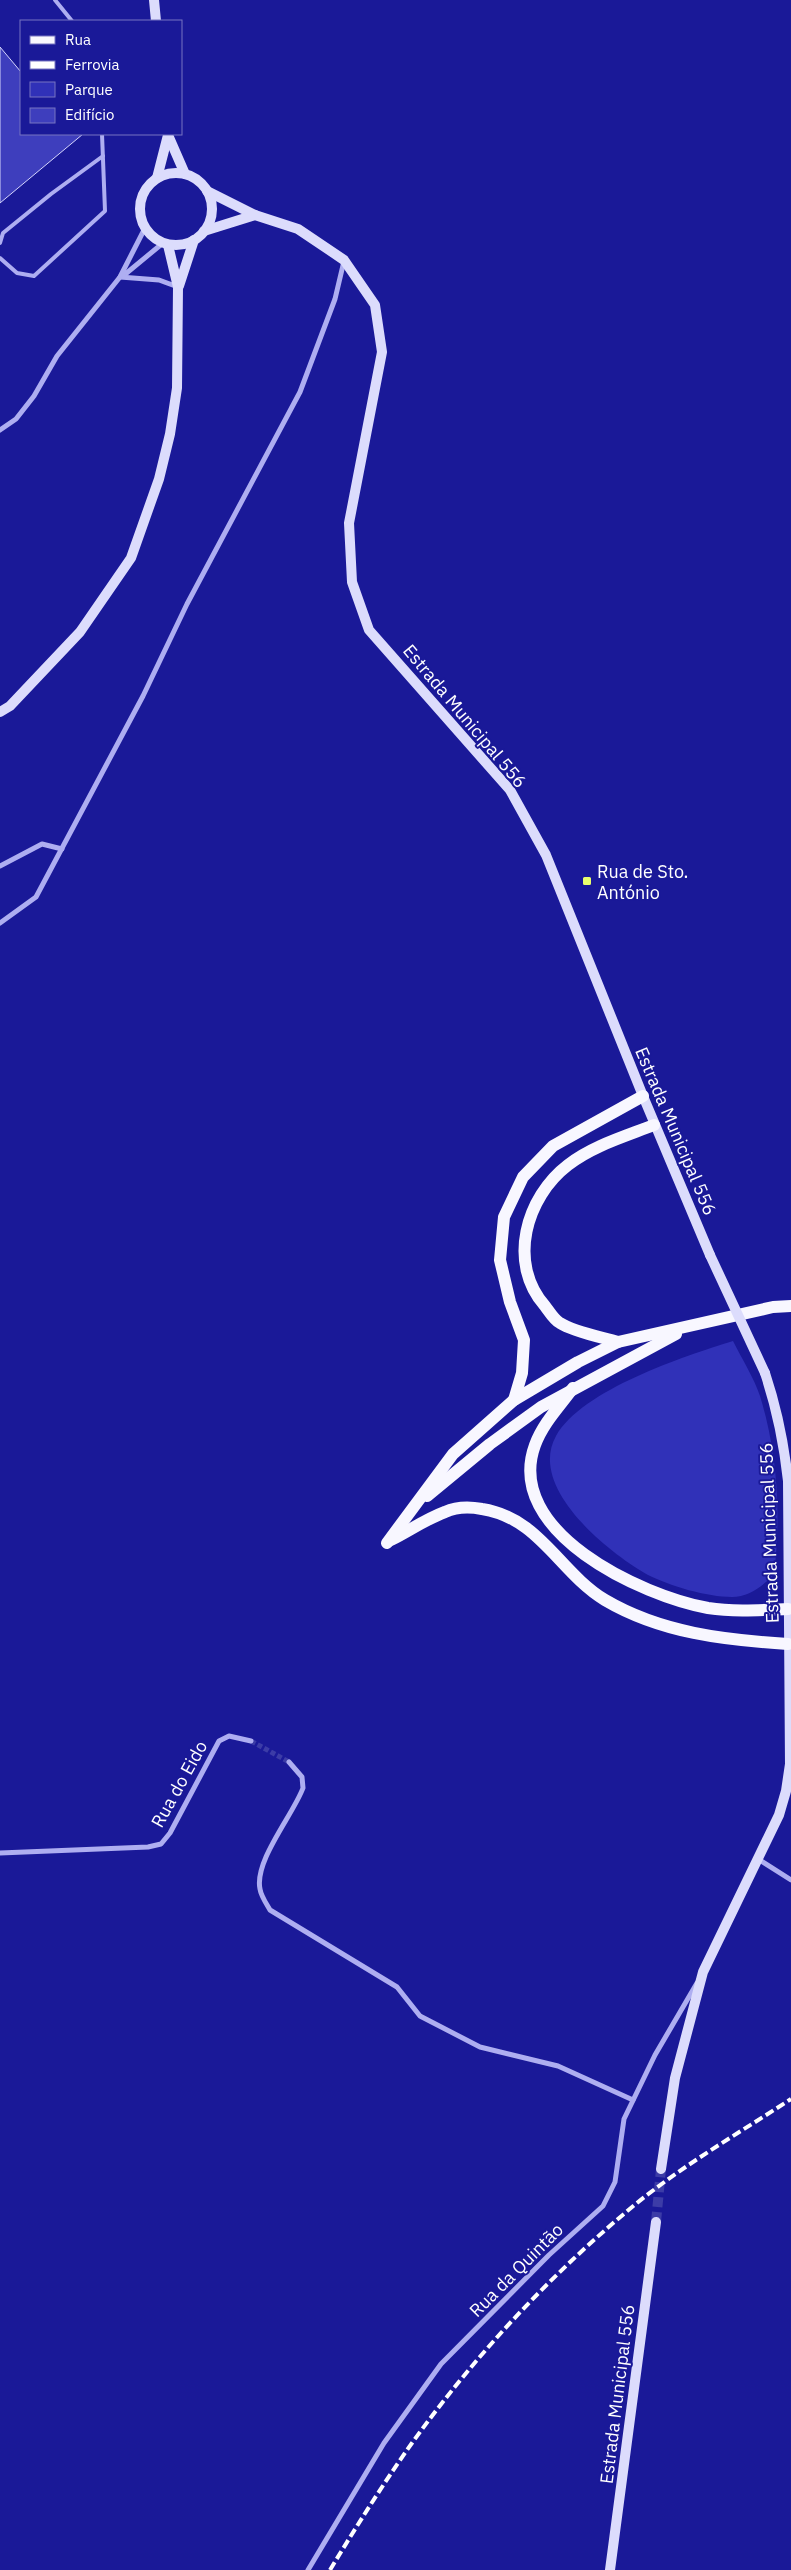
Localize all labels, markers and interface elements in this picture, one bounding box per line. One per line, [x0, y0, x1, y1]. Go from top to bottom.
legend [20, 20, 182, 135]
text: Rua [65, 30, 91, 49]
text: Ferrovia [65, 55, 120, 74]
text: Parque [65, 80, 113, 99]
text: Edifício [65, 105, 114, 124]
street label: Estrada Municipal 556 [398, 639, 532, 793]
place label: Rua de Sto. António [597, 860, 689, 904]
marker: Rua de Sto. António [581, 875, 593, 887]
street label: Estrada Municipal 556 [630, 1043, 722, 1219]
street label: Estrada Municipal 556 [754, 1442, 784, 1624]
street label: Rua do Eido [146, 1736, 212, 1832]
street label: Rua da Quintão [464, 2218, 568, 2322]
street label: Estrada Municipal 556 [595, 2303, 639, 2485]

